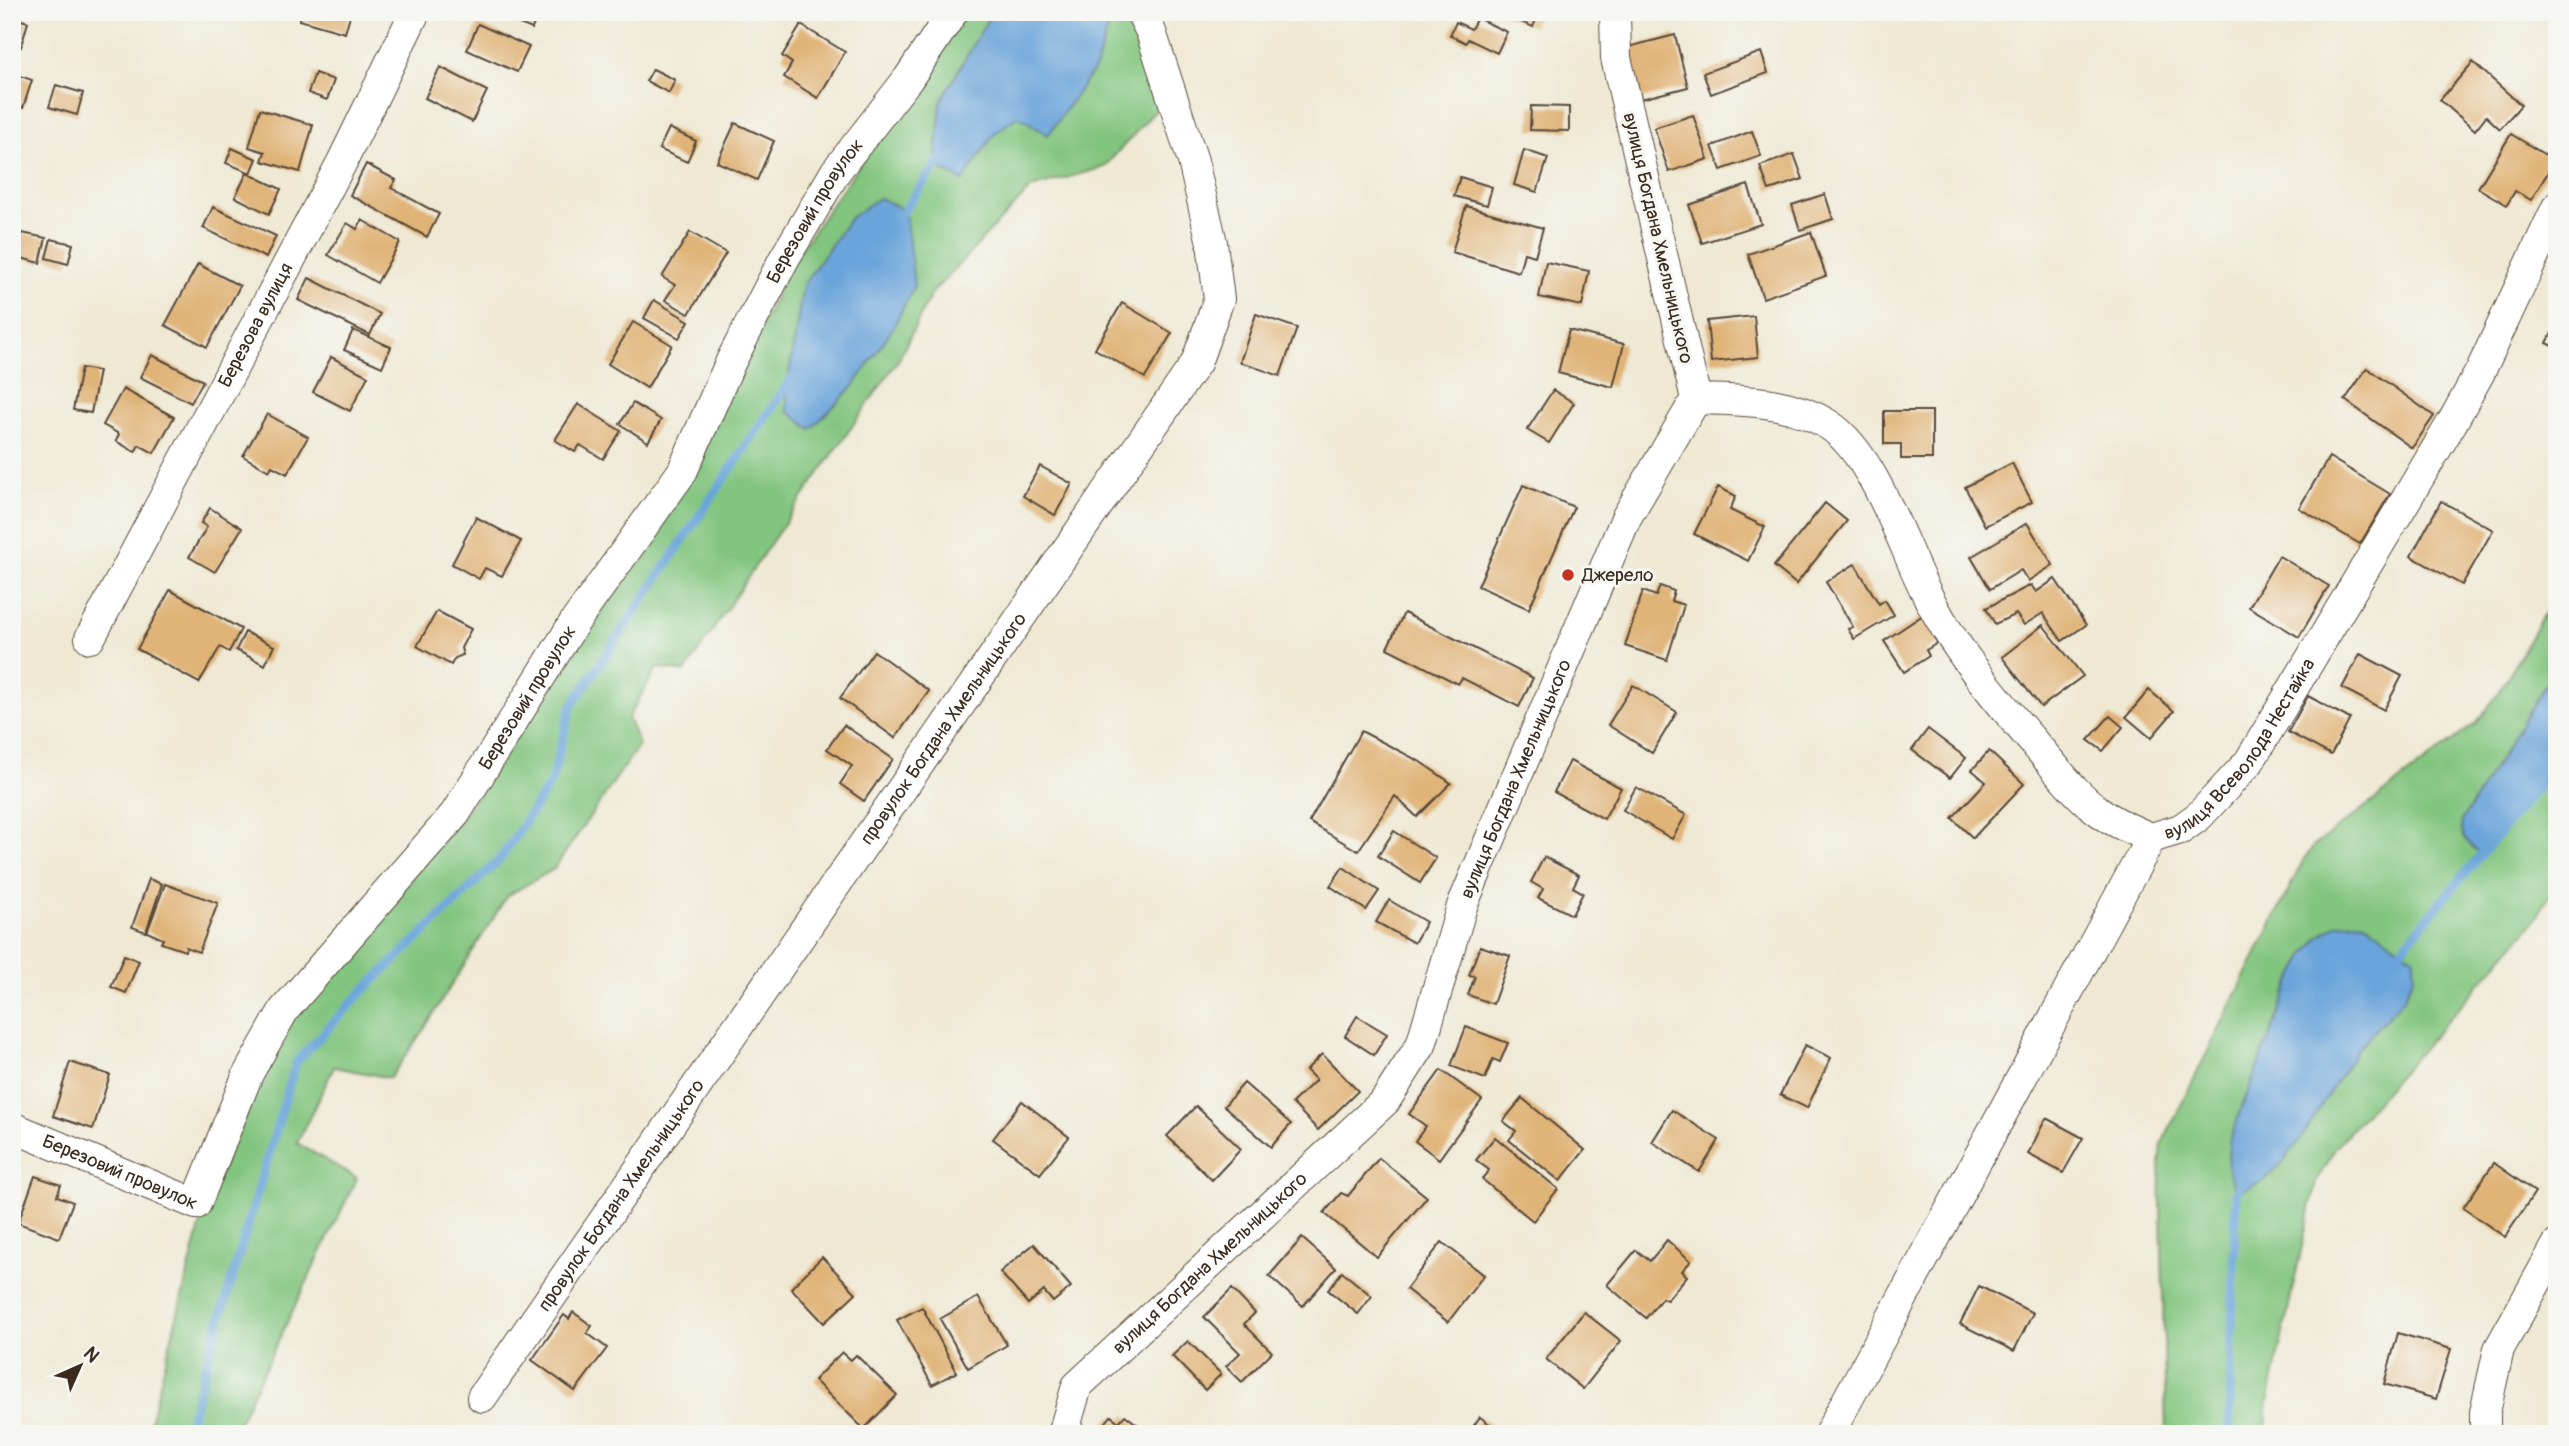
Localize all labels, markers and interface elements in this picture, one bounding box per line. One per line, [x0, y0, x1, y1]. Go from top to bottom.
street label: вулиця Богдана Хмельницького [1617, 110, 1699, 366]
street label: Березовий провулок [761, 134, 869, 288]
street label: Березова вулиця [213, 259, 298, 392]
place label: Джерело [1581, 563, 1653, 587]
marker: Джерело [1560, 567, 1576, 583]
street label: провулок Богдана Хмельницького [855, 608, 1032, 849]
street label: Березовий провулок [473, 621, 582, 774]
street label: вулиця Всеволода Нестайка [2161, 654, 2320, 845]
street label: вулиця Богдана Хмельницького [1455, 656, 1577, 902]
street label: провулок Богдана Хмельницького [533, 1075, 710, 1316]
street label: Березовий провулок [39, 1129, 201, 1215]
street label: вулиця Богдана Хмельницького [1107, 1167, 1312, 1359]
north arrow [46, 1330, 116, 1400]
text: N [78, 1342, 104, 1368]

